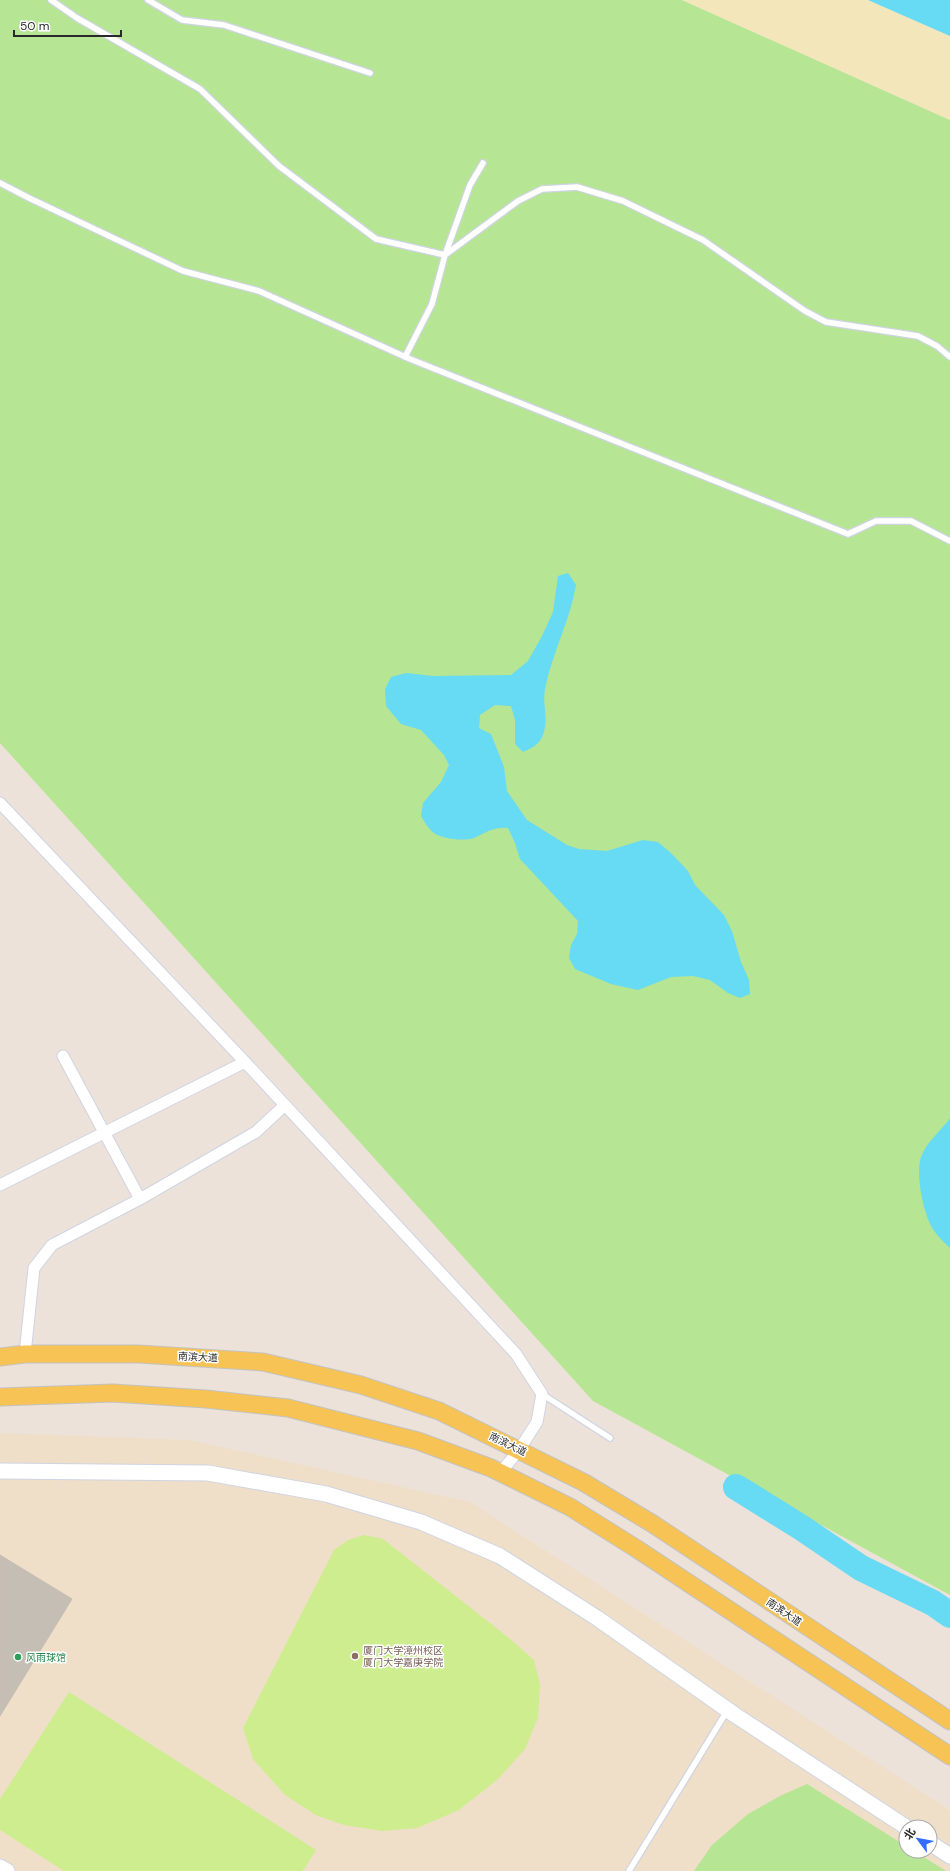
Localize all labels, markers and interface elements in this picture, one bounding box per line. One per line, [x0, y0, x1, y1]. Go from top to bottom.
scale bar [14, 12, 121, 38]
text: 50 m [20, 18, 49, 34]
street label: 南滨大道 [178, 1349, 218, 1365]
street label: 南滨大道 [487, 1429, 529, 1459]
street label: 南滨大道 [764, 1595, 804, 1629]
place label: 厦门大学漳州校区 厦门大学嘉庚学院 [363, 1644, 443, 1669]
place label: 风雨球馆 [26, 1651, 66, 1664]
marker: 厦门大学漳州校区 厦门大学嘉庚学院 [350, 1651, 360, 1661]
marker: 风雨球馆 [13, 1652, 23, 1662]
north arrow [898, 1819, 938, 1859]
text: 北 [901, 1825, 918, 1842]

